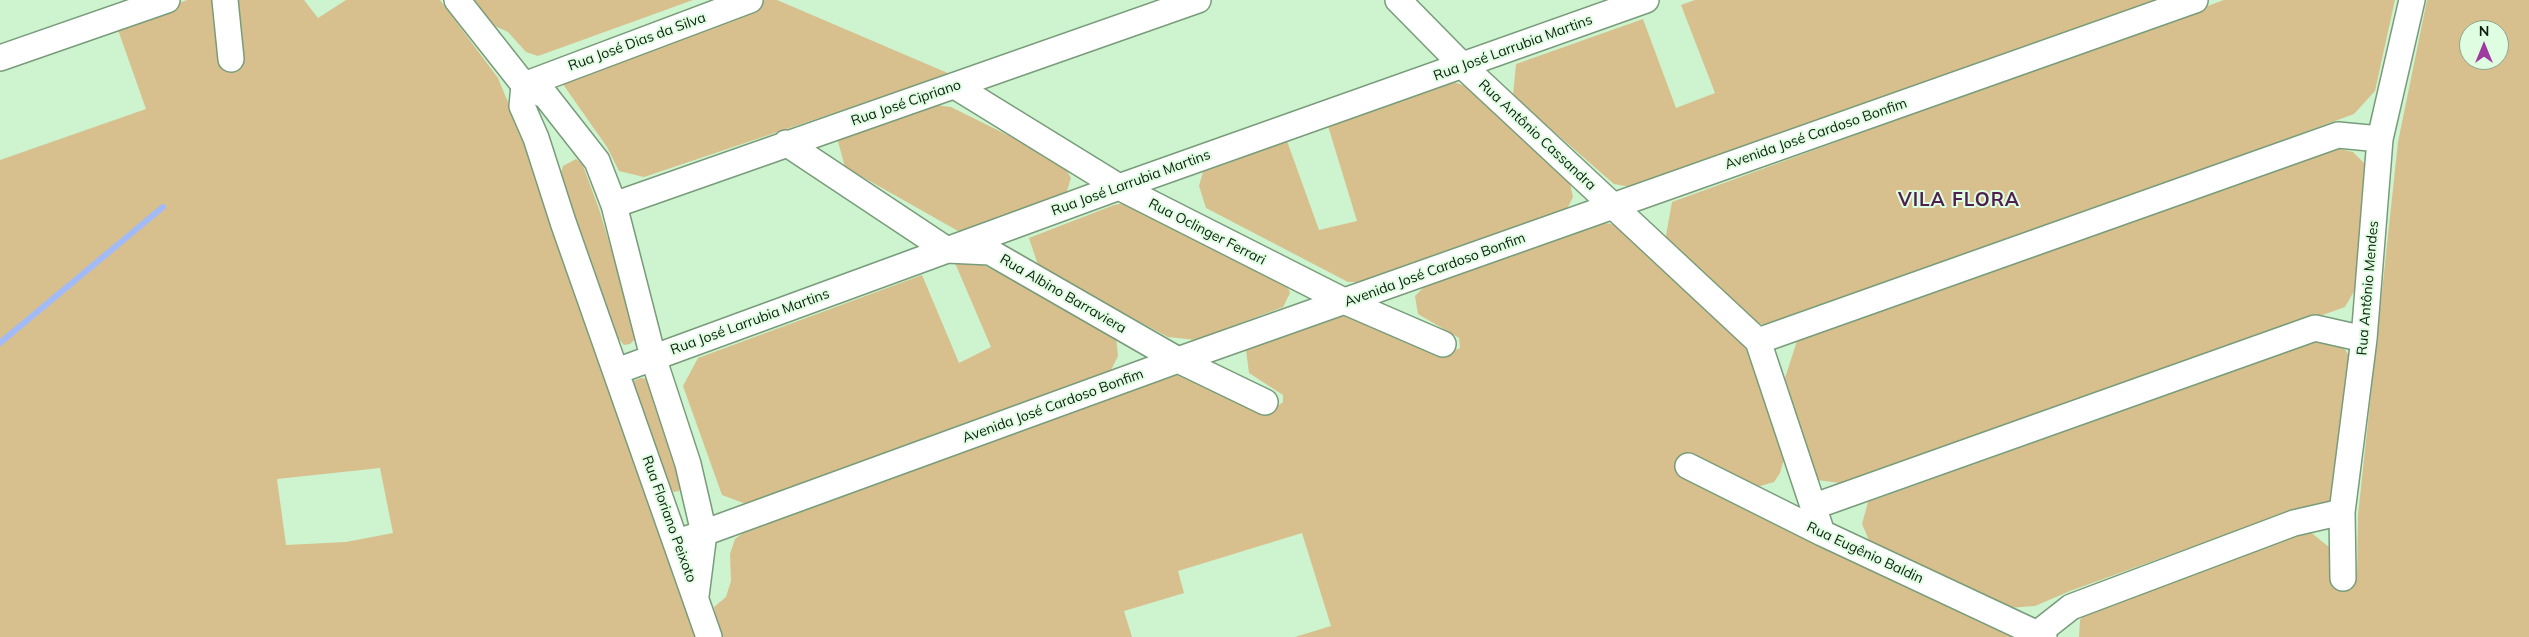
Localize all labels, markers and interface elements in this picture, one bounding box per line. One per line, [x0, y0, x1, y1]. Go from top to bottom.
street label: Rua José Dias da Silva [566, 9, 708, 75]
street label: Rua José Larrubia Martins [1431, 11, 1595, 85]
north arrow [2459, 20, 2509, 70]
text: N [2479, 22, 2489, 40]
street label: Rua José Cipriano [849, 76, 963, 130]
street label: Rua Antônio Cassandra [1475, 76, 1599, 194]
street label: Avenida José Cardoso Bonfim [1723, 95, 1909, 173]
street label: Rua José Larrubia Martins [1049, 146, 1213, 220]
district label: VILA FLORA [1897, 189, 2021, 211]
street label: Rua Oclinger Ferrari [1146, 195, 1268, 269]
street label: Rua Antônio Mendes [2354, 220, 2382, 356]
street label: Avenida José Cardoso Bonfim [1342, 229, 1528, 311]
street label: Rua Albino Barraviera [997, 251, 1129, 337]
street label: Rua José Larrubia Martins [668, 285, 832, 359]
street label: Avenida José Cardoso Bonfim [960, 365, 1146, 447]
street label: Rua Floriano Peixoto [638, 453, 700, 585]
street label: Rua Eugênio Baldin [1804, 519, 1926, 587]

